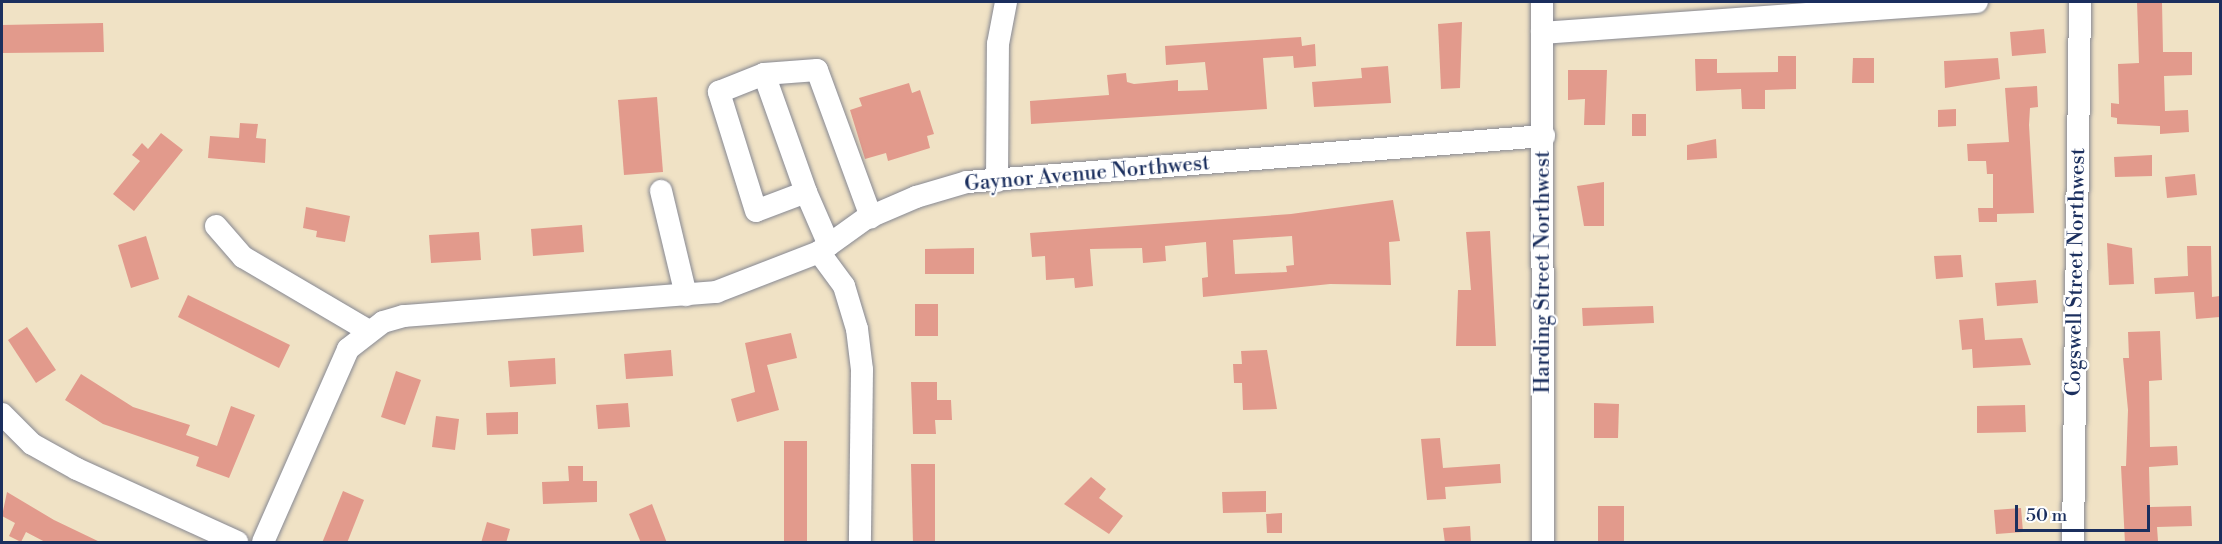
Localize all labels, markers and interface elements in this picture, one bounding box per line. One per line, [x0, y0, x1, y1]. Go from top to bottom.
street label: Cogswell Street Northwest [2061, 148, 2091, 396]
street label: Gaynor Avenue Northwest [963, 151, 1211, 197]
street label: Harding Street Northwest [1530, 151, 1556, 393]
scale bar [2018, 493, 2153, 531]
text: 50 m [2026, 504, 2067, 527]

